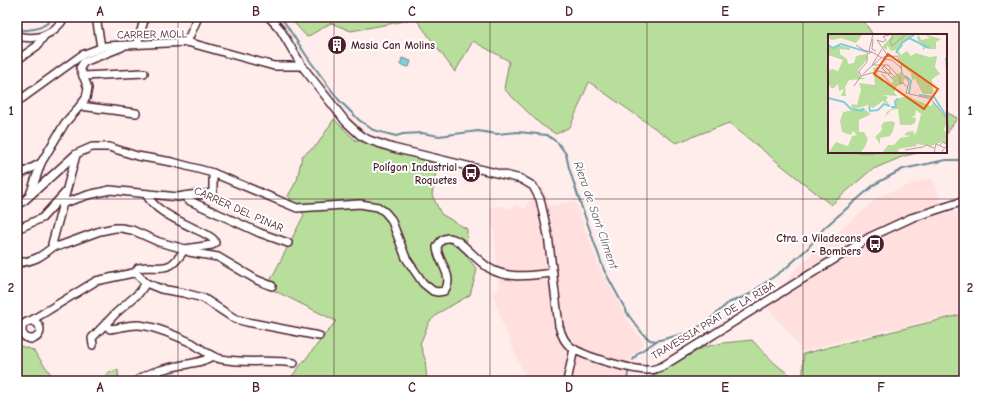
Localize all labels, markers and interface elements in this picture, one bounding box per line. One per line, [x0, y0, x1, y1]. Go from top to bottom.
text: A [96, 4, 104, 19]
text: B [252, 4, 260, 19]
text: C [408, 4, 416, 19]
text: D [565, 4, 573, 19]
text: E [721, 4, 729, 19]
text: F [877, 4, 885, 19]
street label: CARRER MOLL [117, 27, 188, 42]
building icon: Masia Can Molins [326, 34, 348, 56]
inset map [828, 34, 947, 153]
place label: Masia Can Molins [351, 39, 435, 52]
text: 1 [8, 103, 14, 118]
text: 1 [967, 103, 973, 118]
water label: Riera de Sant Climent [571, 159, 621, 272]
place label: Polígon Industrial Roquetes [373, 161, 457, 187]
bus stop icon: Polígon Industrial Roquetes [460, 162, 482, 184]
street label: CARRER DEL PINAR [192, 184, 286, 235]
place label: Ctra. a Viladecans - Bombers [776, 232, 861, 258]
bus stop icon: Ctra. a Viladecans - Bombers [864, 233, 886, 255]
street label: TRAVESSIA PRAT DE LA RIBA [649, 278, 778, 363]
text: 2 [8, 280, 14, 295]
text: 2 [967, 280, 973, 295]
text: A [96, 380, 104, 395]
text: B [252, 380, 260, 395]
text: C [408, 380, 416, 395]
text: D [565, 380, 573, 395]
text: E [721, 380, 729, 395]
text: F [877, 380, 885, 395]

